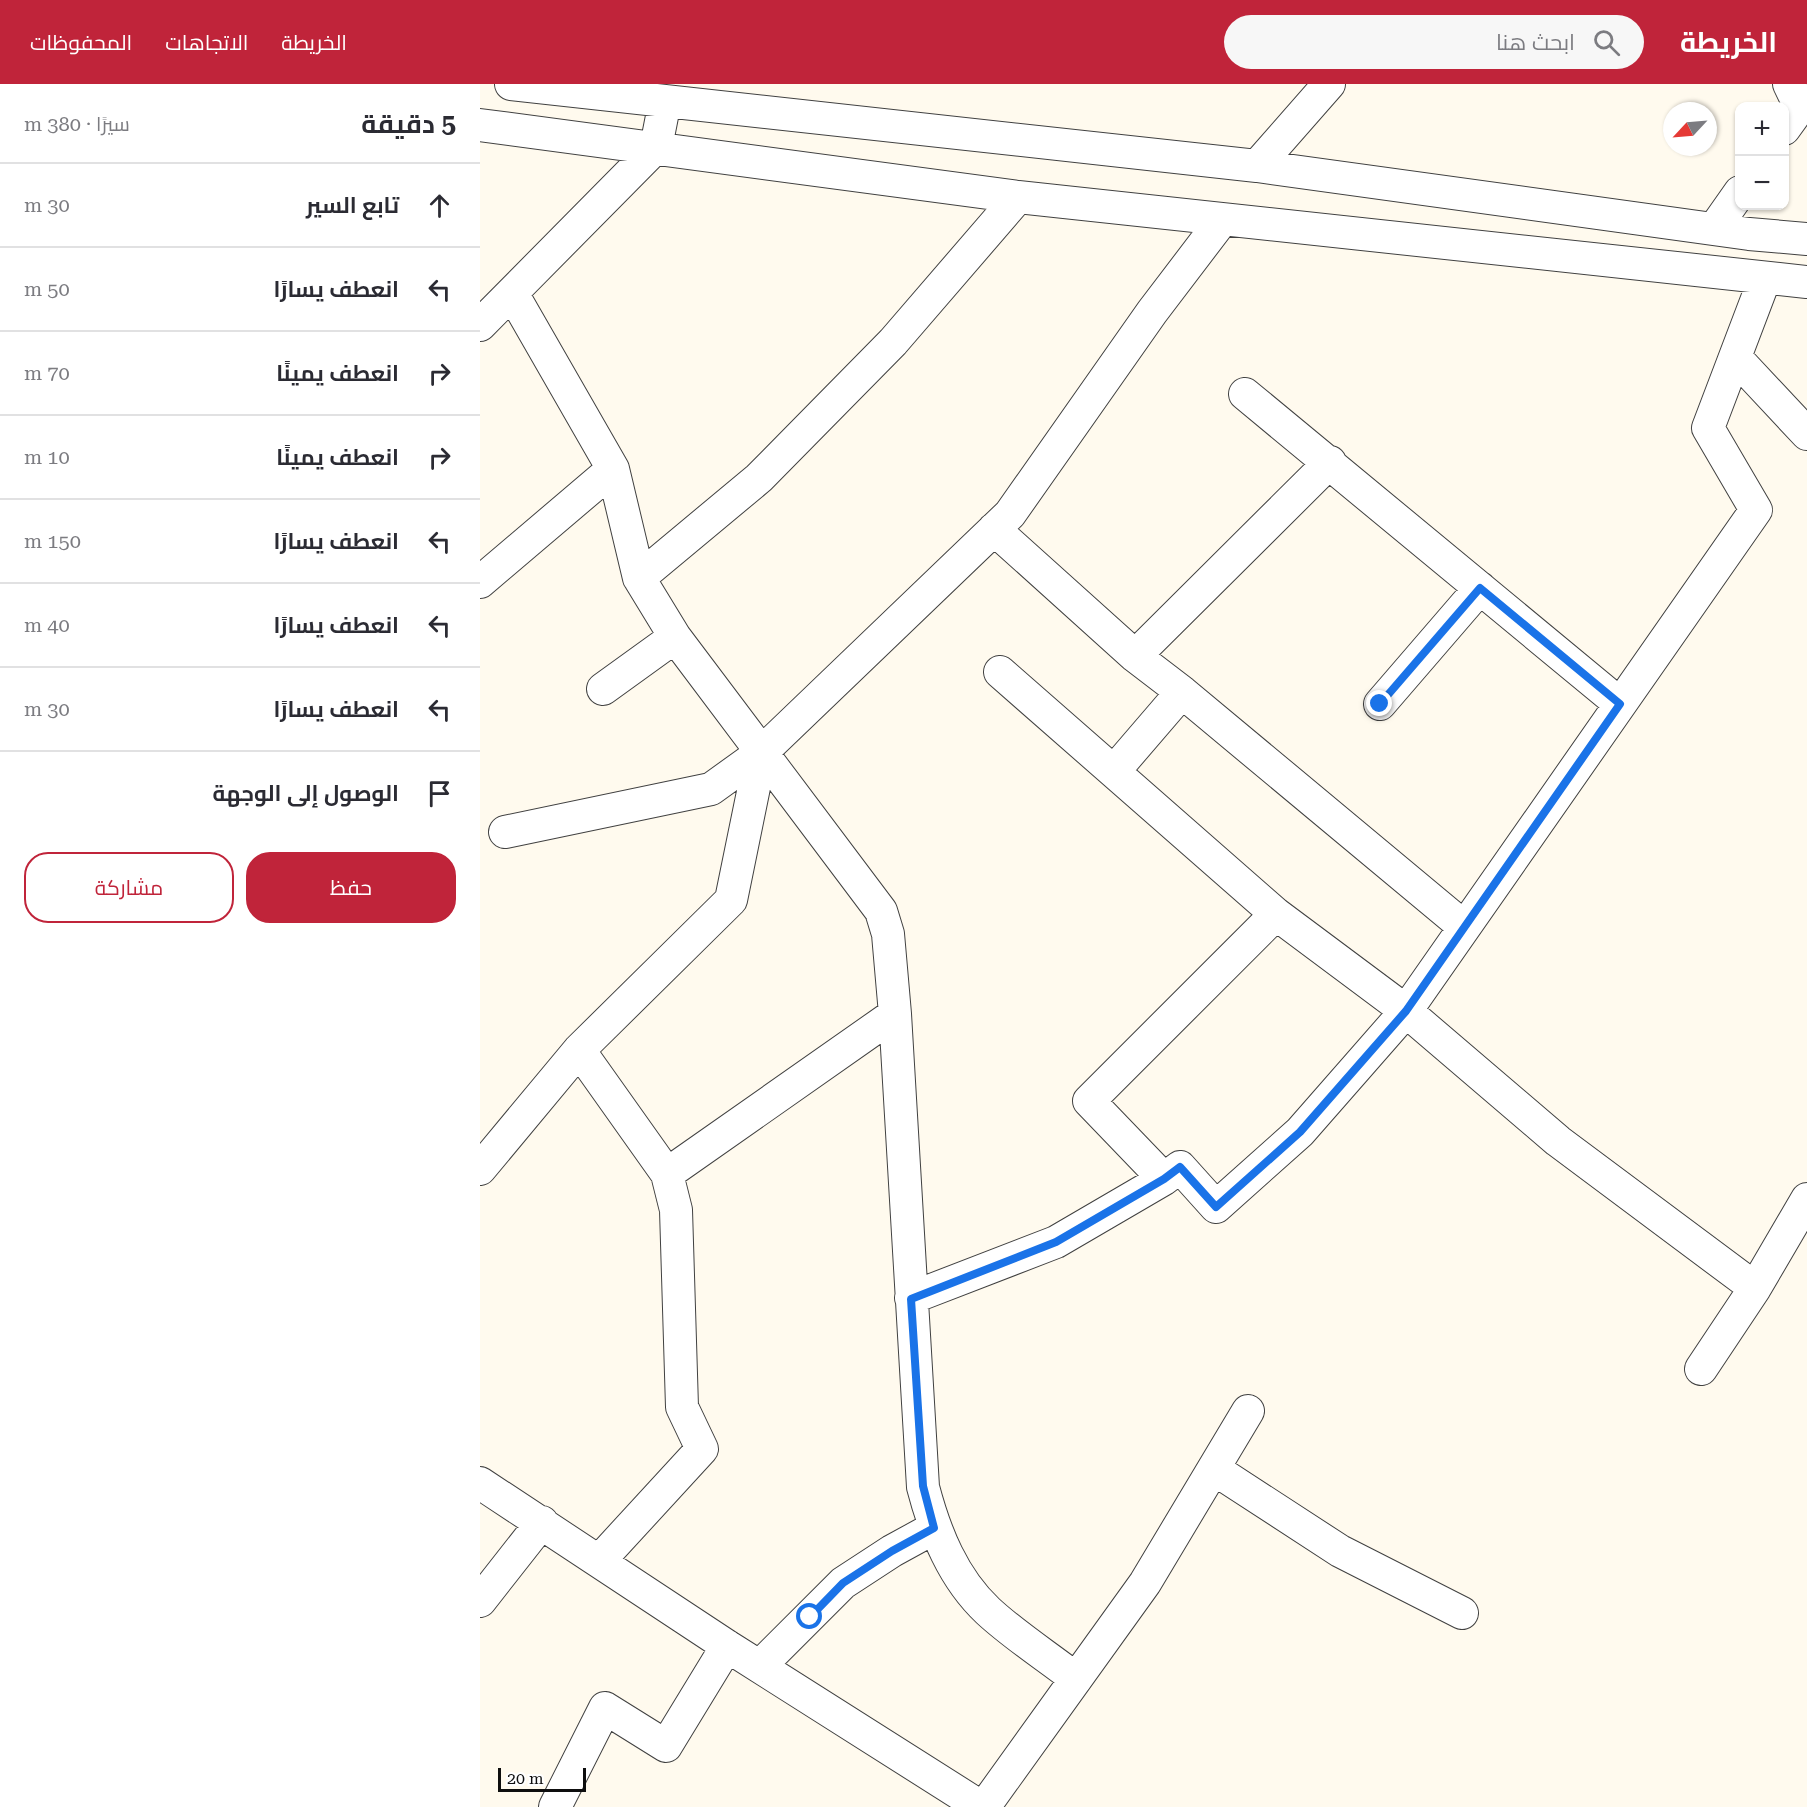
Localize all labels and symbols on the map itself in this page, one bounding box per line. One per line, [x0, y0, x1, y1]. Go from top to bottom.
north arrow [1663, 102, 1717, 156]
route end [1366, 690, 1392, 716]
route start [796, 1603, 822, 1629]
scale bar [498, 1765, 586, 1792]

